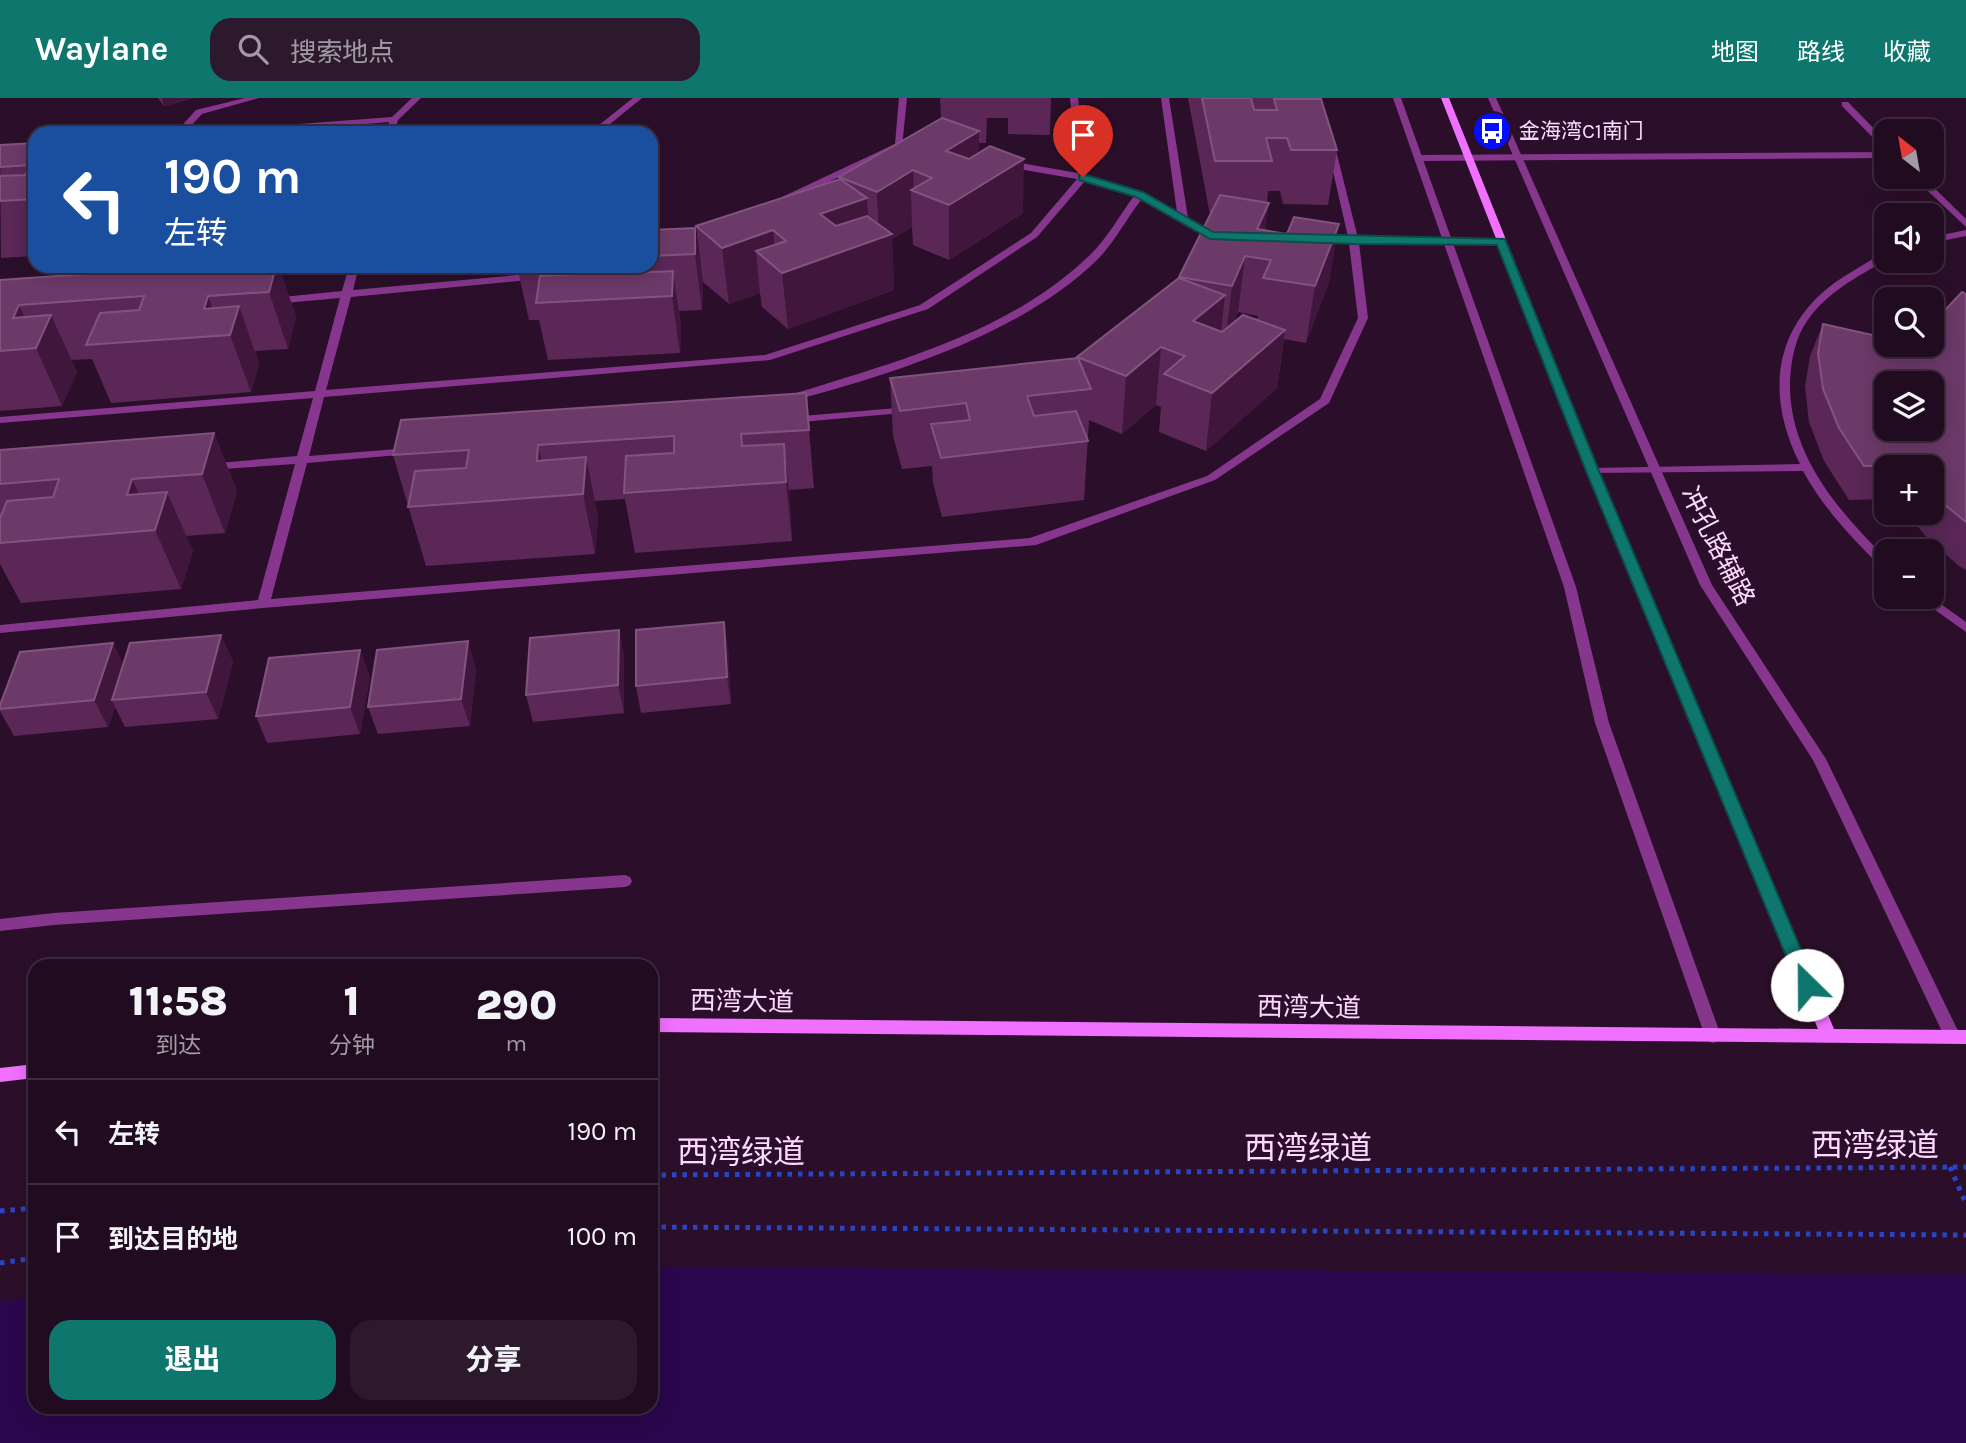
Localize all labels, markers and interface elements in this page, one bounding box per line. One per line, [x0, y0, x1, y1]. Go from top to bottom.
search box [210, 18, 700, 81]
text: Waylane [35, 30, 168, 68]
icon: search [234, 30, 272, 68]
text: 搜索地点 [290, 37, 394, 68]
text: 地图 [1711, 38, 1759, 66]
text: 路线 [1797, 38, 1845, 66]
text: 收藏 [1883, 38, 1931, 66]
pin [1053, 105, 1113, 177]
bus stop icon: 金海湾C1南门 [1471, 110, 1513, 152]
icon: arrive [1064, 116, 1102, 154]
place label: 金海湾C1南门 [1519, 119, 1644, 143]
north arrow [1874, 119, 1944, 189]
map controls [1874, 119, 1944, 609]
text: 190 m [164, 148, 301, 205]
icon: left [49, 154, 140, 245]
button: sound [1874, 203, 1944, 273]
text: 左转 [164, 215, 228, 252]
button: search [1874, 287, 1944, 357]
button: layers [1874, 371, 1944, 441]
button: + [1874, 455, 1944, 525]
street label: 冲孔路辅路 [1674, 481, 1761, 611]
button: − [1874, 539, 1944, 609]
position arrow [1770, 948, 1844, 1022]
text: 11:58 [129, 976, 228, 1026]
text: 1 [344, 976, 360, 1026]
text: 290 [475, 980, 557, 1030]
street label: 西湾大道 [690, 985, 794, 1018]
street label: 西湾大道 [1257, 991, 1361, 1024]
text: m [506, 1030, 527, 1057]
text: 到达 [155, 1032, 201, 1059]
text: 分钟 [329, 1032, 375, 1059]
icon: left [49, 1113, 87, 1151]
text: 190 m [567, 1116, 637, 1147]
text: 左转 [108, 1119, 160, 1150]
street label: 西湾绿道 [1811, 1127, 1939, 1164]
street label: 西湾绿道 [1244, 1130, 1372, 1167]
street label: 西湾绿道 [677, 1134, 805, 1171]
icon: arrive [49, 1218, 87, 1256]
text: 100 m [567, 1221, 637, 1252]
text: 到达目的地 [108, 1224, 238, 1255]
button: 退出 [49, 1320, 336, 1400]
button: 分享 [350, 1320, 637, 1400]

